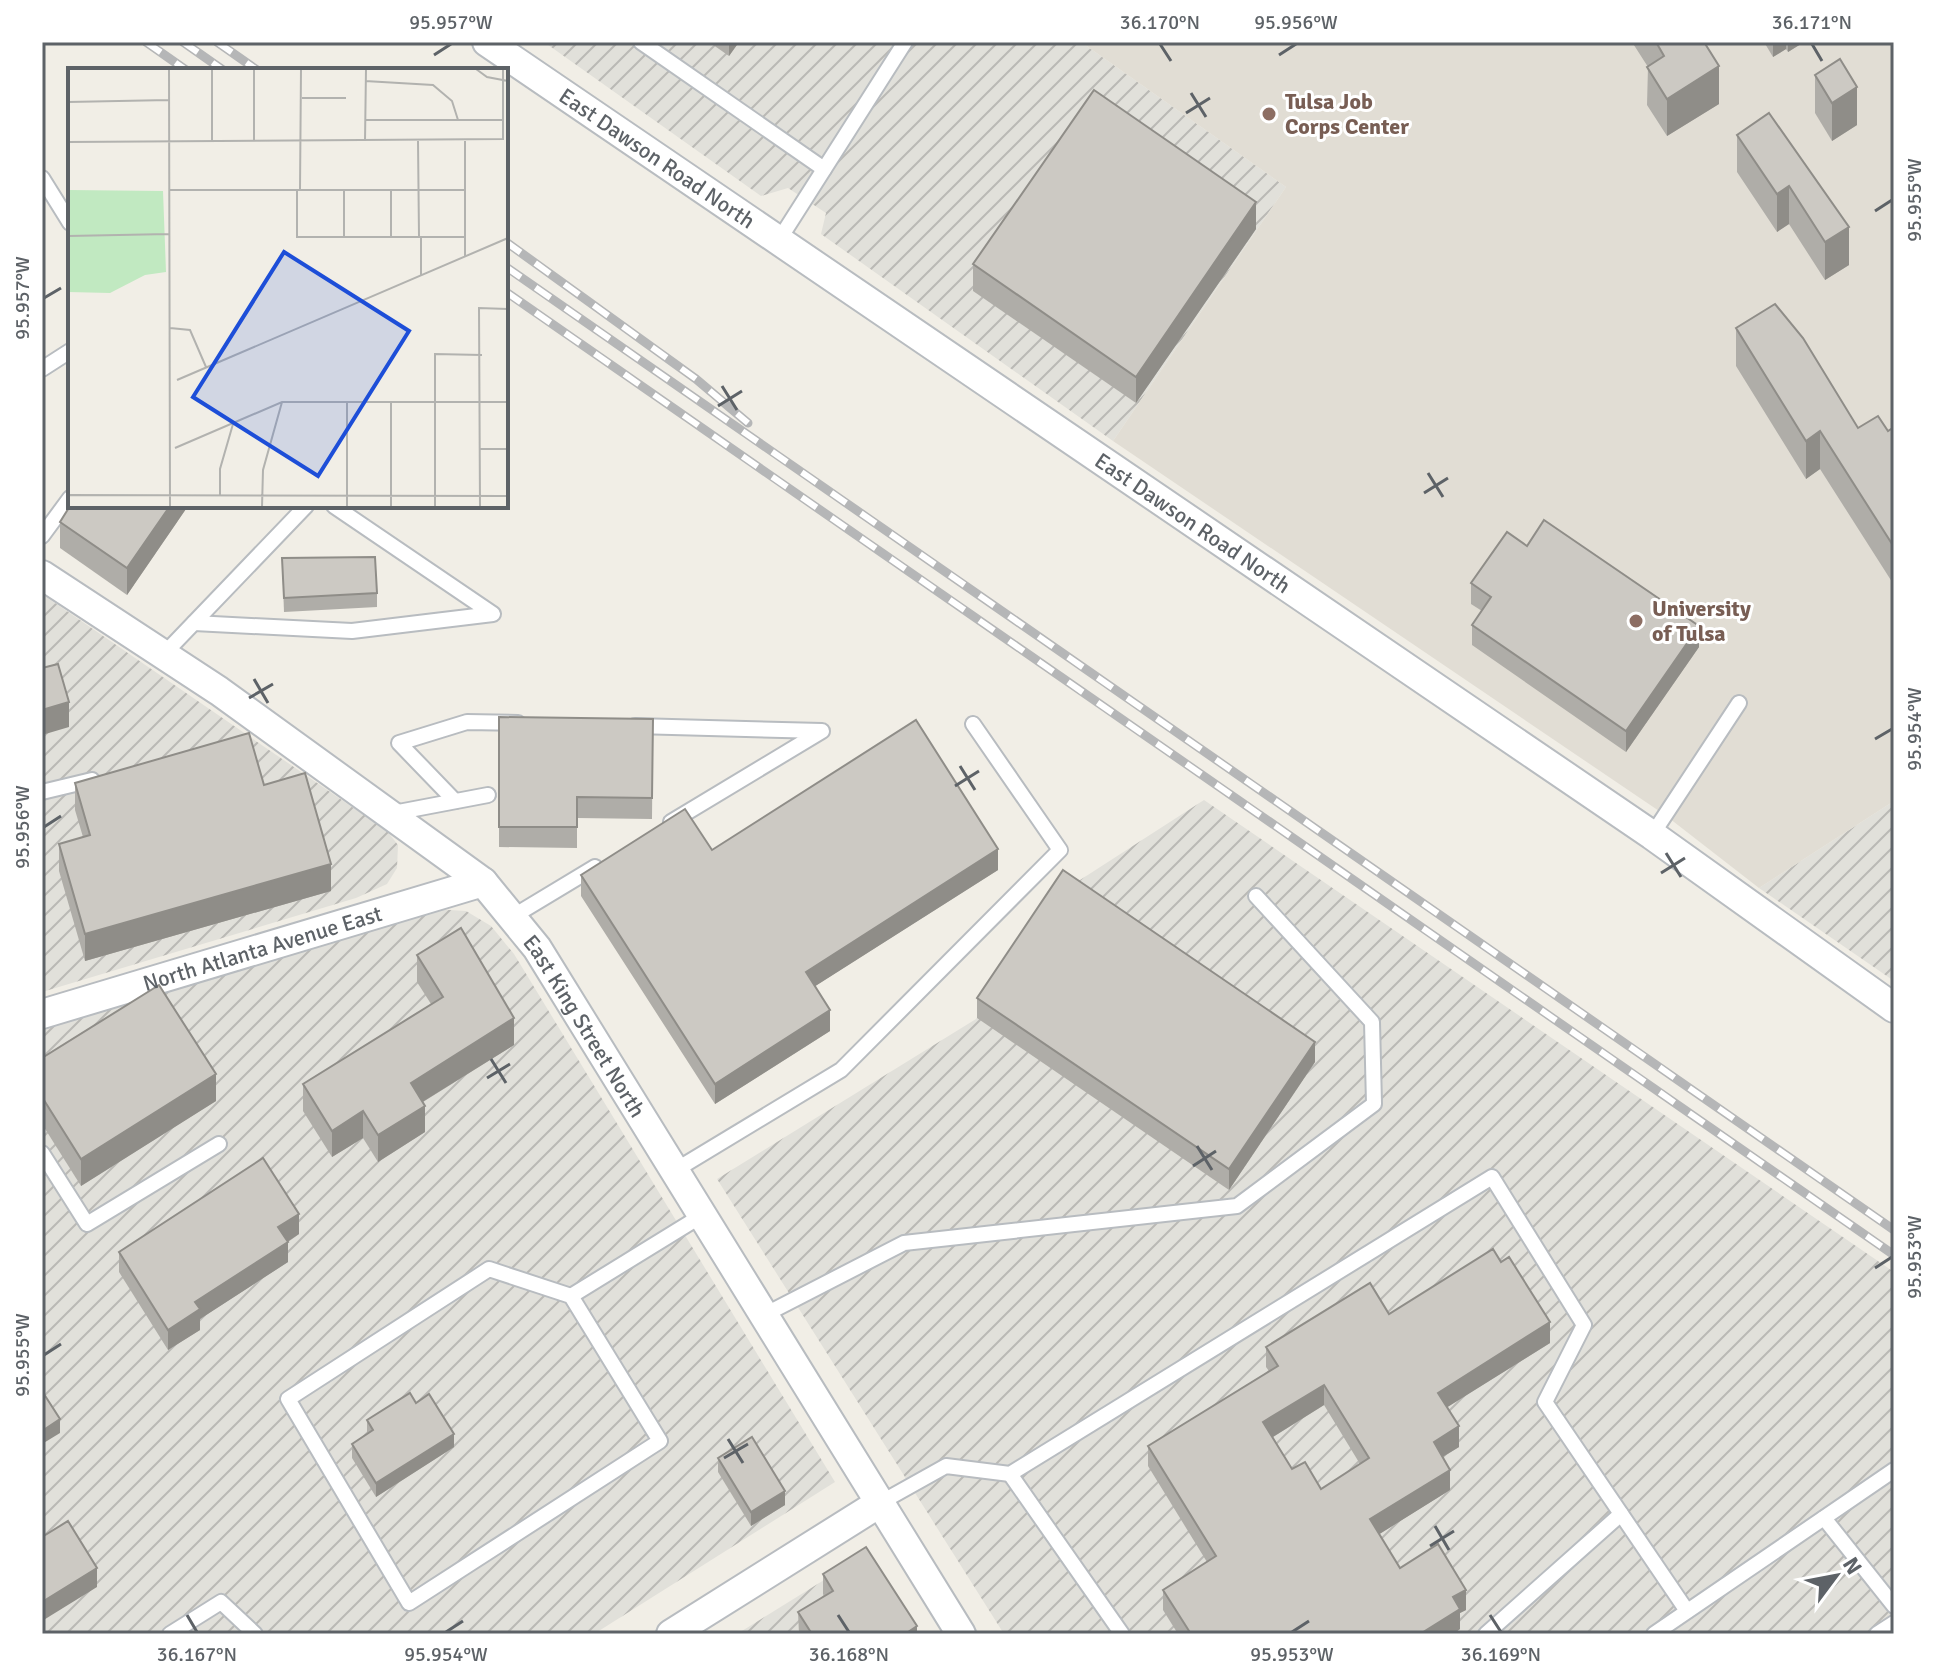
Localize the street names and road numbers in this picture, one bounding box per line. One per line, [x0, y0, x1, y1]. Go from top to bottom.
street label: East Dawson Road North [554, 82, 760, 234]
street label: East Dawson Road North [1090, 447, 1296, 599]
street label: North Atlanta Avenue East [140, 900, 386, 997]
street label: East King Street North [517, 929, 651, 1122]

